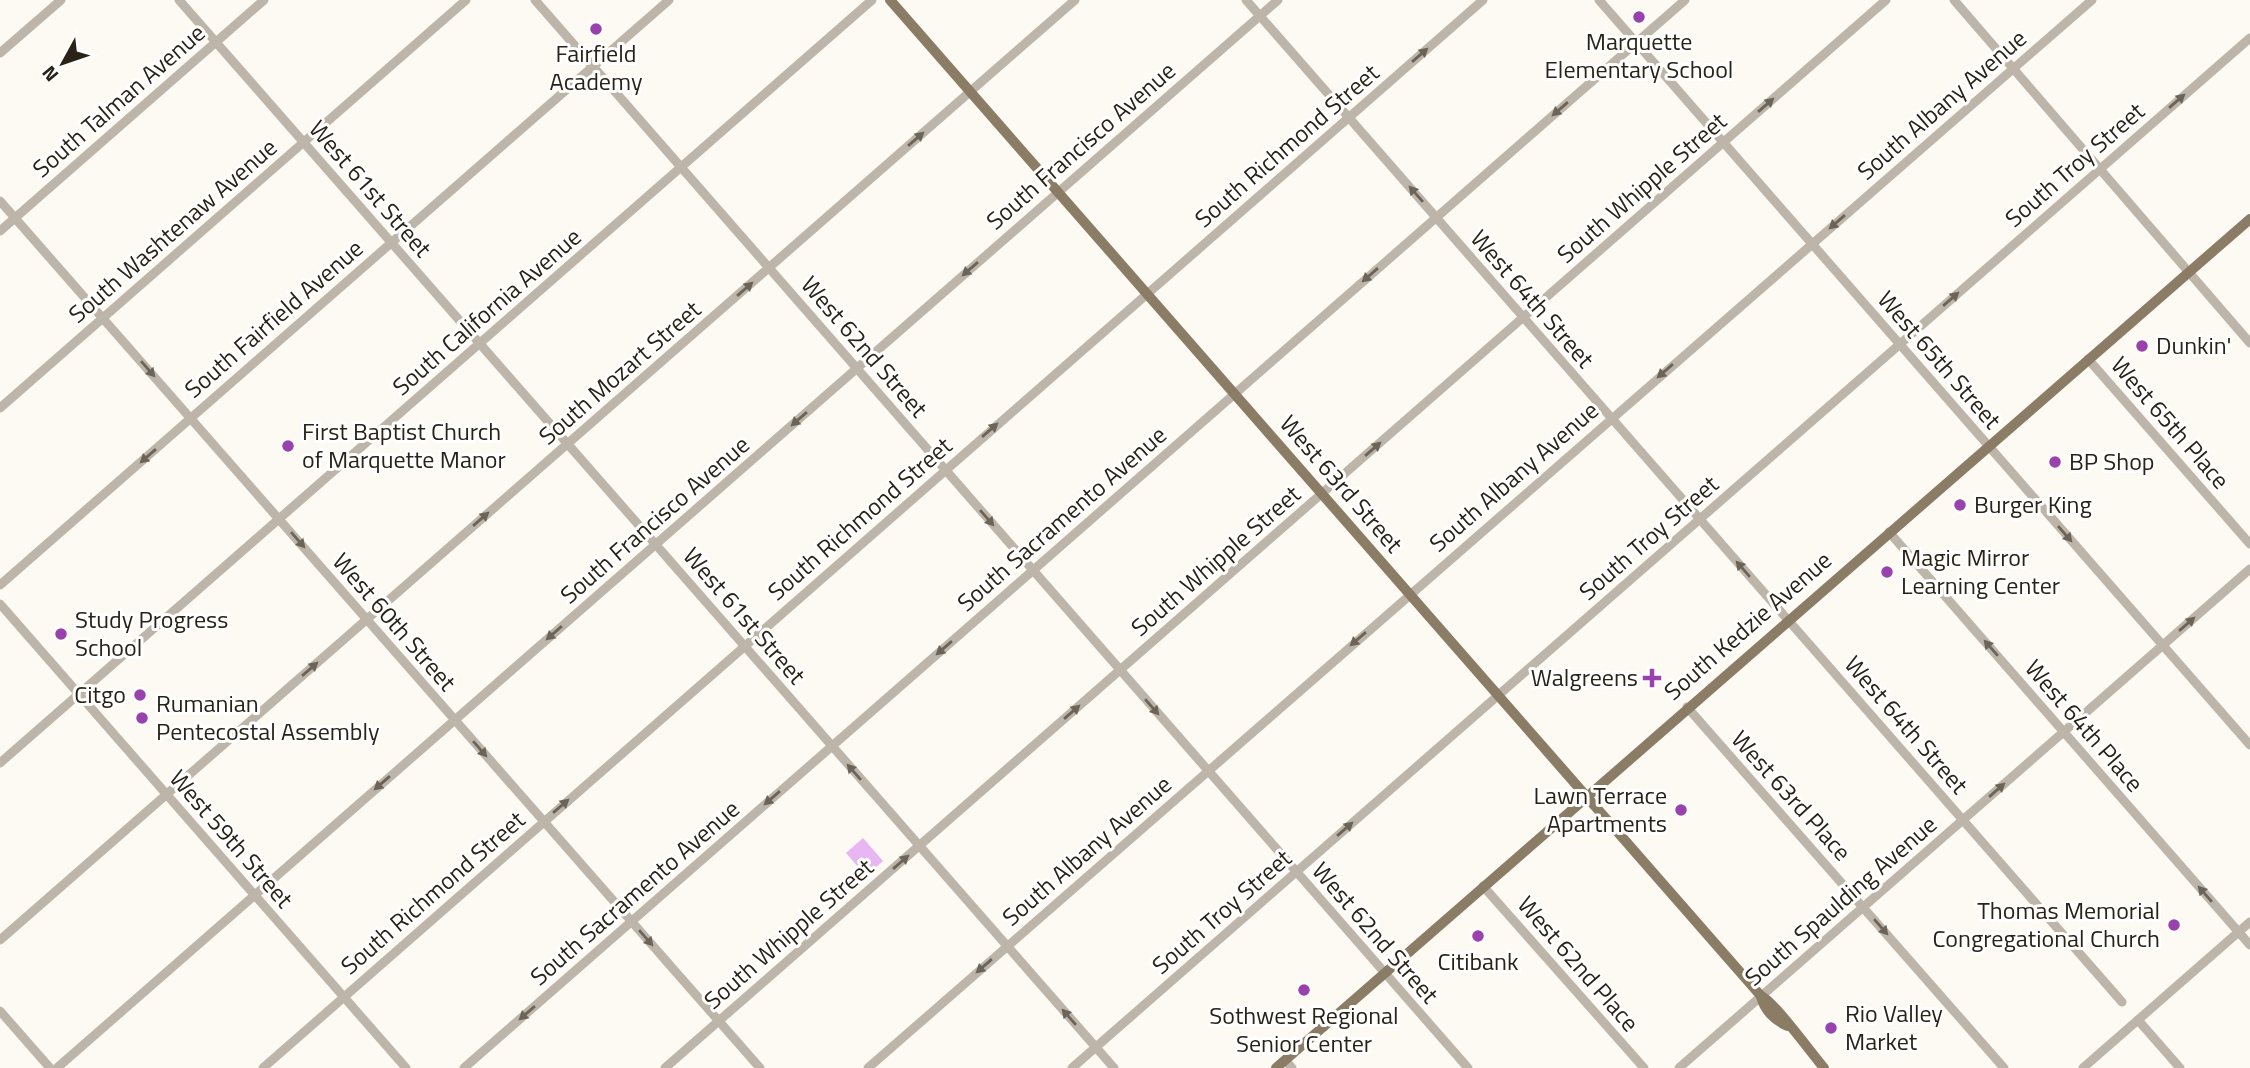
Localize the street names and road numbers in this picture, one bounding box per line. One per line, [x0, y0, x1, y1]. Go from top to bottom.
street label: South Talman Avenue [24, 15, 213, 185]
street label: South Albany Avenue [1849, 20, 2034, 188]
street label: South Francisco Avenue [978, 53, 1183, 238]
street label: South Richmond Street [1186, 55, 1387, 236]
street label: South Troy Street [1997, 93, 2153, 235]
street label: South Whipple Street [1549, 103, 1735, 271]
street label: West 61st Street [301, 112, 441, 265]
street label: South Washtenaw Avenue [60, 129, 285, 331]
street label: South California Avenue [384, 219, 589, 404]
street label: West 64th Street [1462, 221, 1603, 376]
street label: South Fairfield Avenue [176, 230, 371, 406]
street label: West 62nd Street [793, 268, 937, 426]
street label: West 65th Street [1869, 282, 2010, 437]
street label: South Mozart Street [530, 291, 709, 453]
street label: West 65th Place [2103, 348, 2239, 497]
street label: South Albany Avenue [1421, 392, 1606, 560]
street label: West 63rd Street [1272, 406, 1412, 561]
street label: South Sacramento Avenue [949, 417, 1174, 620]
street label: South Francisco Avenue [552, 427, 757, 612]
street label: South Richmond Street [759, 428, 960, 609]
street label: South Troy Street [1571, 466, 1727, 608]
street label: South Whipple Street [1123, 476, 1309, 644]
street label: West 61st Street [675, 539, 815, 692]
street label: South Kedzie Avenue [1656, 542, 1839, 708]
street label: West 60th Street [324, 544, 465, 699]
street label: West 64th Street [1836, 647, 1977, 802]
street label: West 64th Place [2017, 651, 2153, 800]
street label: West 63rd Place [1723, 722, 1860, 869]
street label: West 59th Street [161, 761, 302, 916]
street label: South Albany Avenue [994, 766, 1179, 934]
street label: South Sacramento Avenue [522, 791, 747, 994]
street label: South Richmond Street [332, 802, 533, 983]
street label: South Spaulding Avenue [1736, 806, 1944, 994]
street label: South Troy Street [1144, 840, 1300, 982]
street label: South Whipple Street [696, 849, 882, 1017]
street label: West 62nd Street [1304, 854, 1448, 1012]
street label: West 62nd Place [1509, 887, 1648, 1039]

